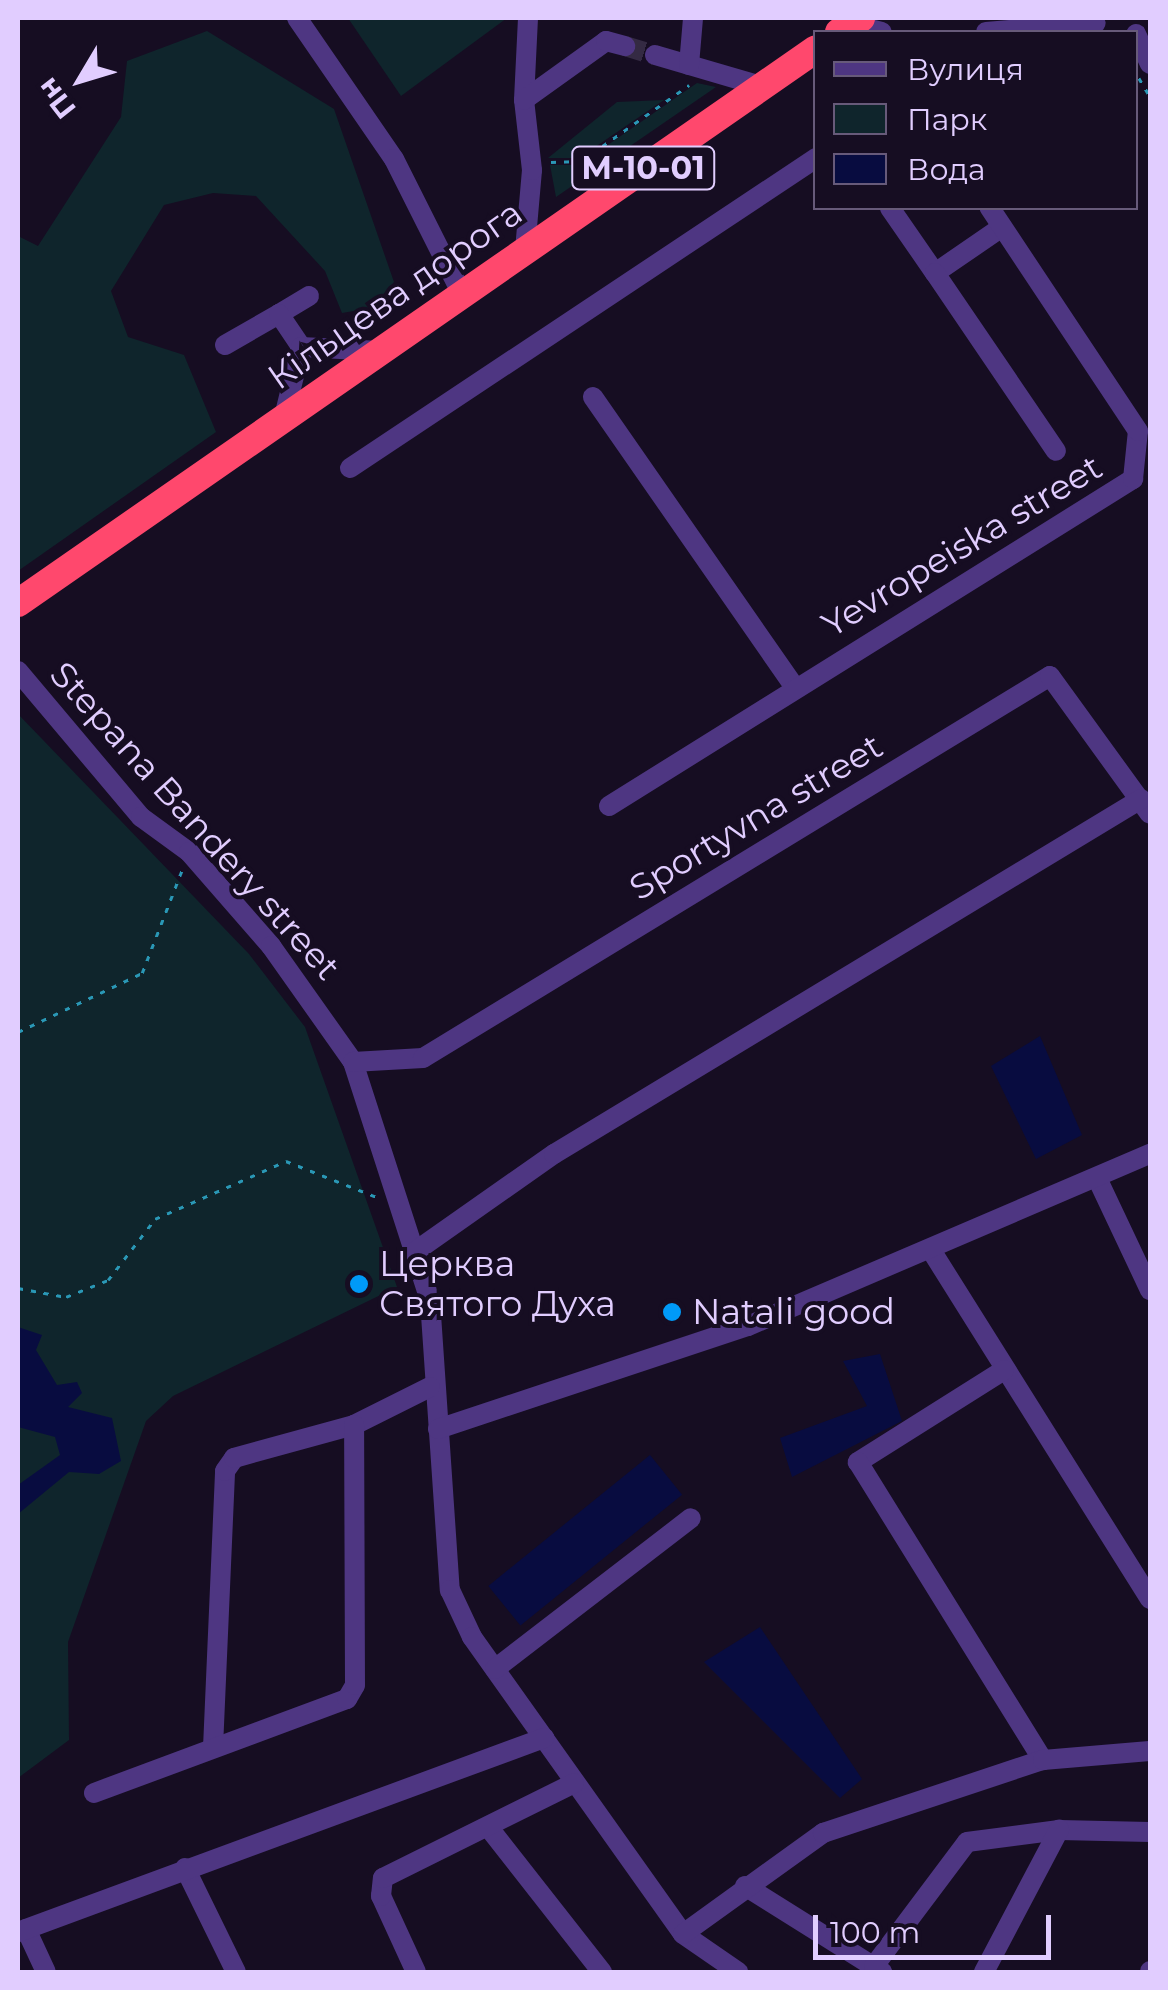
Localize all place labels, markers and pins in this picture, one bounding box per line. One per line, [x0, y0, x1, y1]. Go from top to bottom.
place label: Церква Святого Духа [379, 1243, 616, 1325]
marker: Церква Святого Духа [348, 1273, 370, 1295]
place label: Natali good [692, 1291, 895, 1333]
marker: Natali good [661, 1301, 683, 1323]

